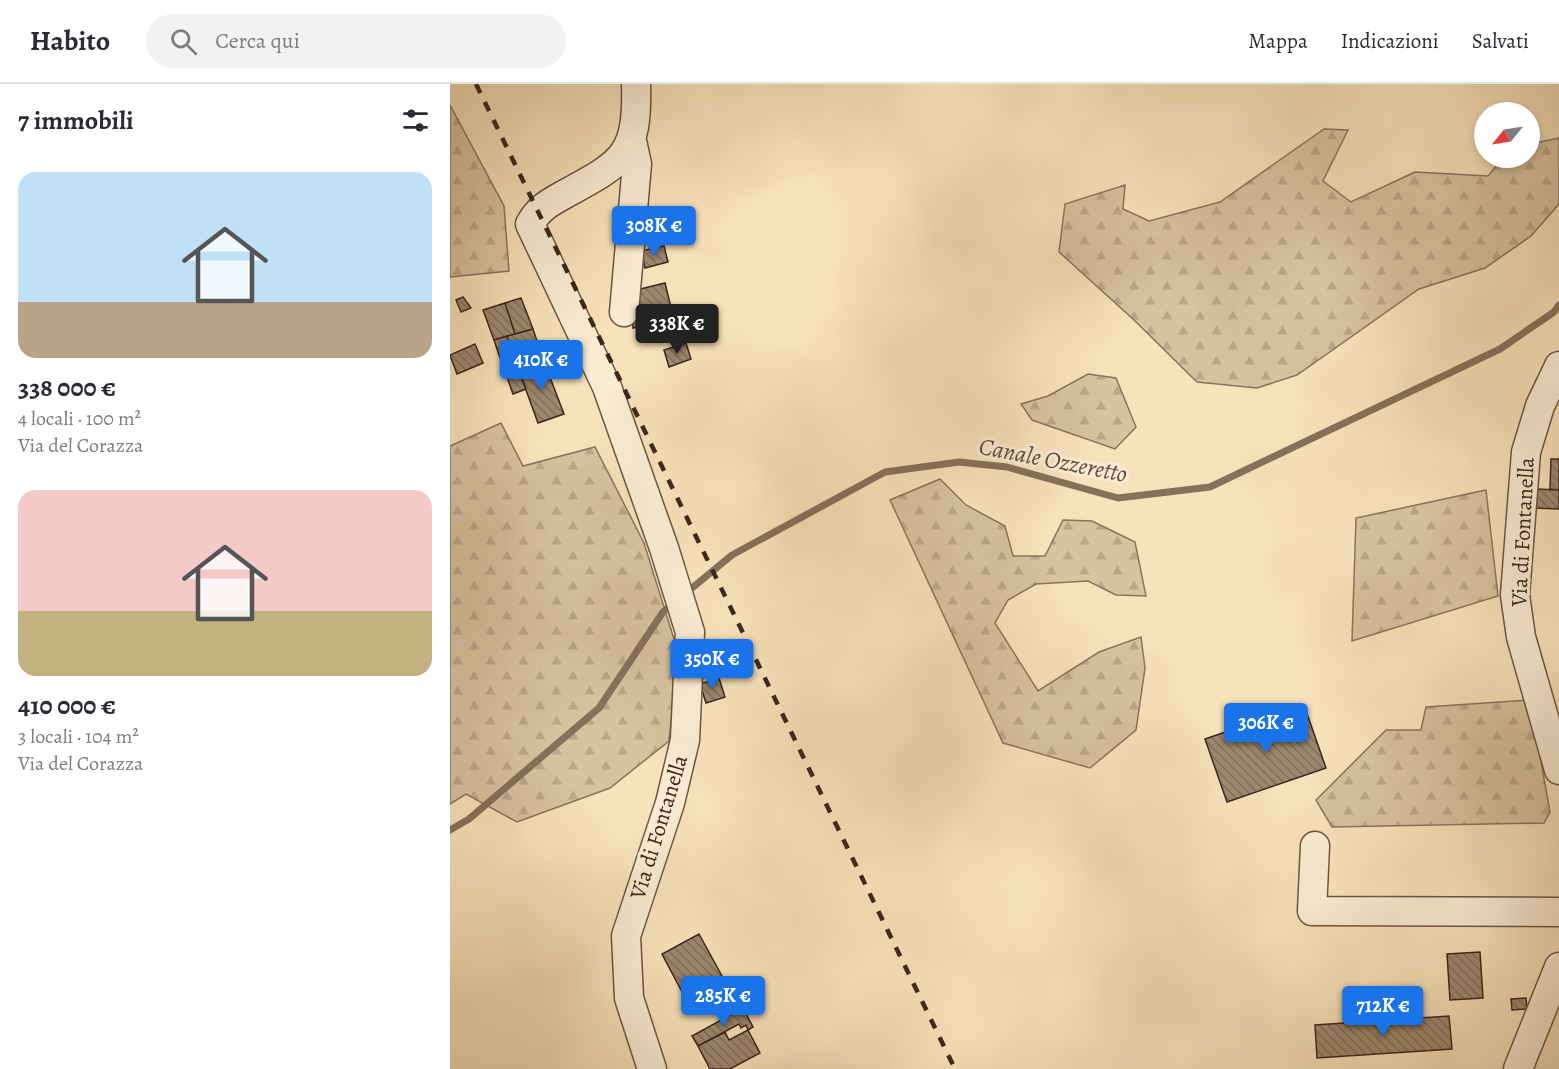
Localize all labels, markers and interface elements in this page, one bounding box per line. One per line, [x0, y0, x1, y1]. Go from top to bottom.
search box [146, 14, 566, 68]
text: Habito [30, 22, 110, 60]
icon: search [167, 25, 200, 58]
text: Cerca qui [215, 26, 300, 56]
text: Mappa [1248, 27, 1308, 55]
text: Indicazioni [1341, 27, 1439, 55]
text: Salvati [1472, 27, 1529, 55]
north arrow [1474, 102, 1540, 168]
map controls [1474, 102, 1540, 168]
text: 7 immobili [18, 103, 134, 138]
icon: filters [399, 104, 432, 137]
pin: 308K € [605, 206, 703, 257]
icon: home [171, 211, 279, 319]
text: 308K € [626, 212, 682, 239]
pin: 338K € [628, 304, 726, 355]
text: 338K € [650, 310, 704, 337]
pin: 410K € [492, 340, 590, 391]
text: 410K € [514, 346, 568, 373]
text: 338 000 € [18, 370, 116, 405]
text: 4 locali · 100 m² [18, 405, 141, 432]
water label: Canale Ozzeretto [976, 430, 1130, 490]
text: Via del Corazza [18, 432, 143, 459]
street label: Via di Fontanella [1504, 456, 1542, 608]
icon: home [171, 529, 279, 637]
pin: 350K € [663, 639, 761, 690]
text: 350K € [684, 645, 740, 672]
text: 410 000 € [18, 688, 116, 723]
pin: 306K € [1217, 703, 1315, 754]
text: 306K € [1238, 709, 1294, 736]
text: 3 locali · 104 m² [18, 723, 139, 750]
text: Via del Corazza [18, 750, 143, 777]
street label: Via di Fontanella [623, 750, 695, 904]
pin: 285K € [674, 976, 772, 1027]
text: 285K € [695, 982, 751, 1009]
pin: 712K € [1334, 986, 1432, 1037]
text: 712K € [1356, 992, 1410, 1019]

